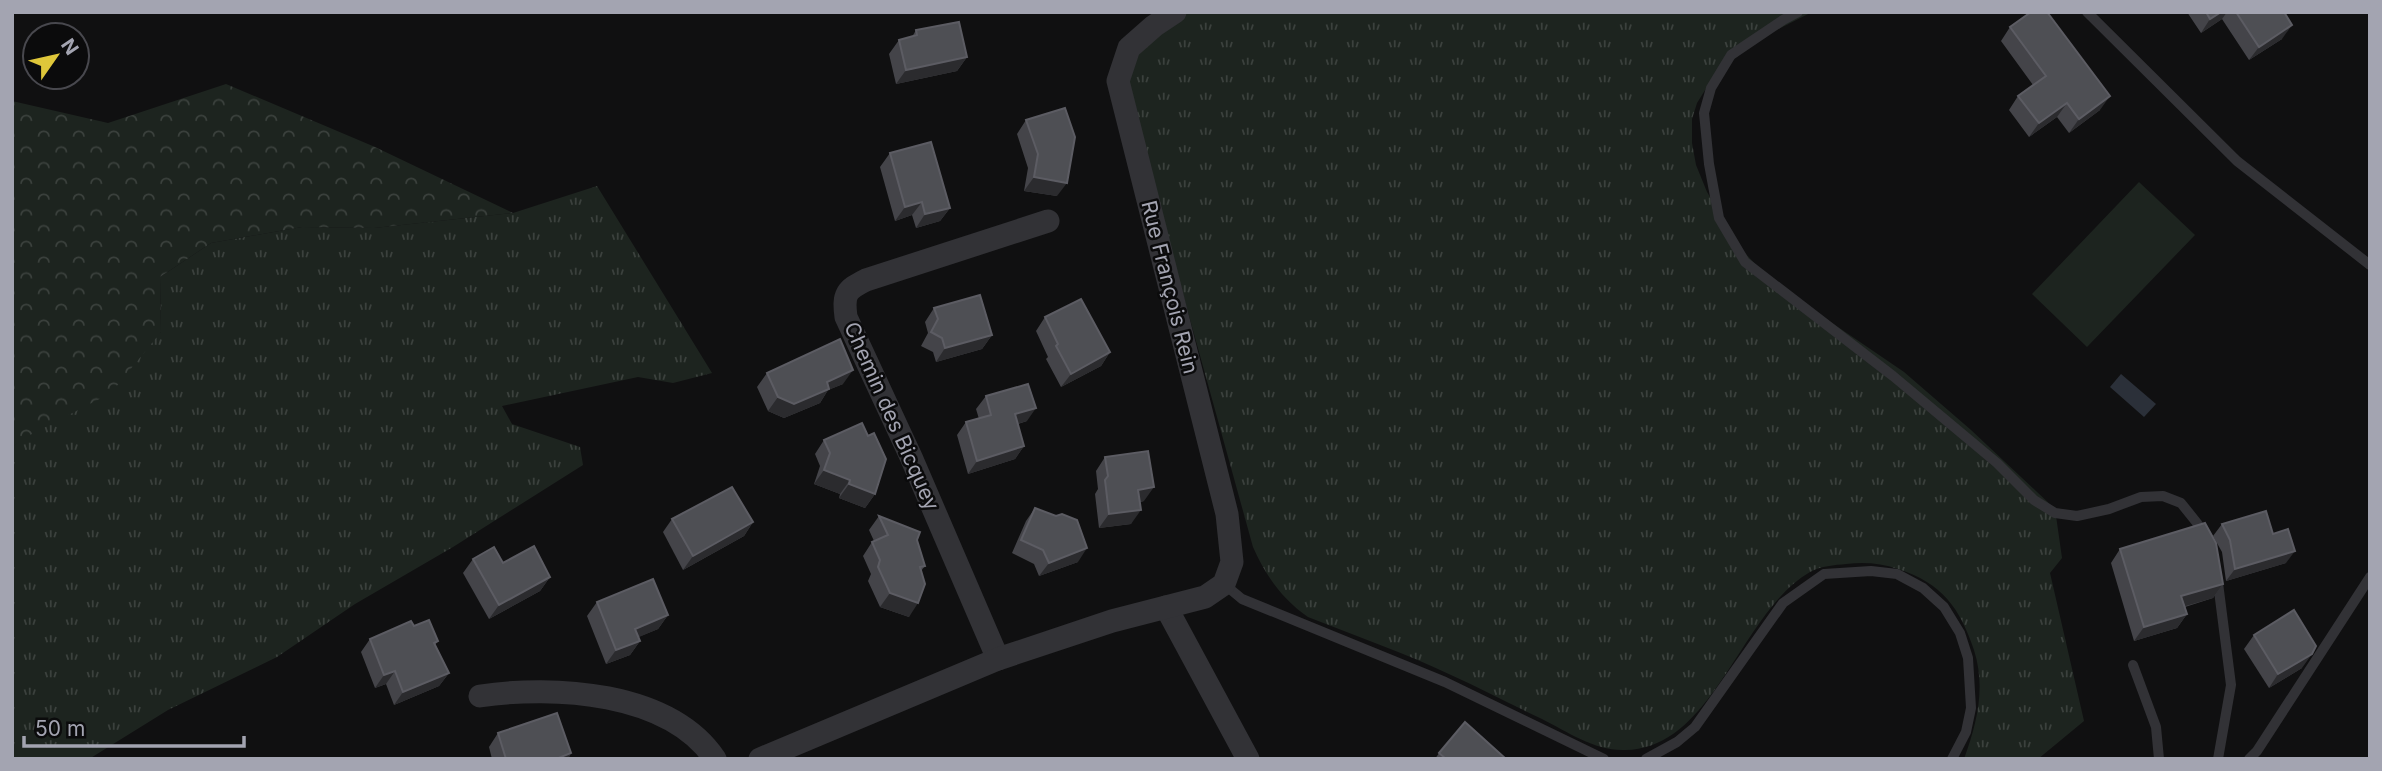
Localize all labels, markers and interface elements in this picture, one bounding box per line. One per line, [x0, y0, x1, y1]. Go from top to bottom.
north arrow [21, 21, 91, 91]
text: N [56, 34, 83, 59]
street label: Rue François Rein [1136, 198, 1204, 376]
street label: Chemin des Bicquey [839, 318, 945, 514]
scale bar [24, 704, 245, 748]
text: 50 m [35, 716, 85, 741]

